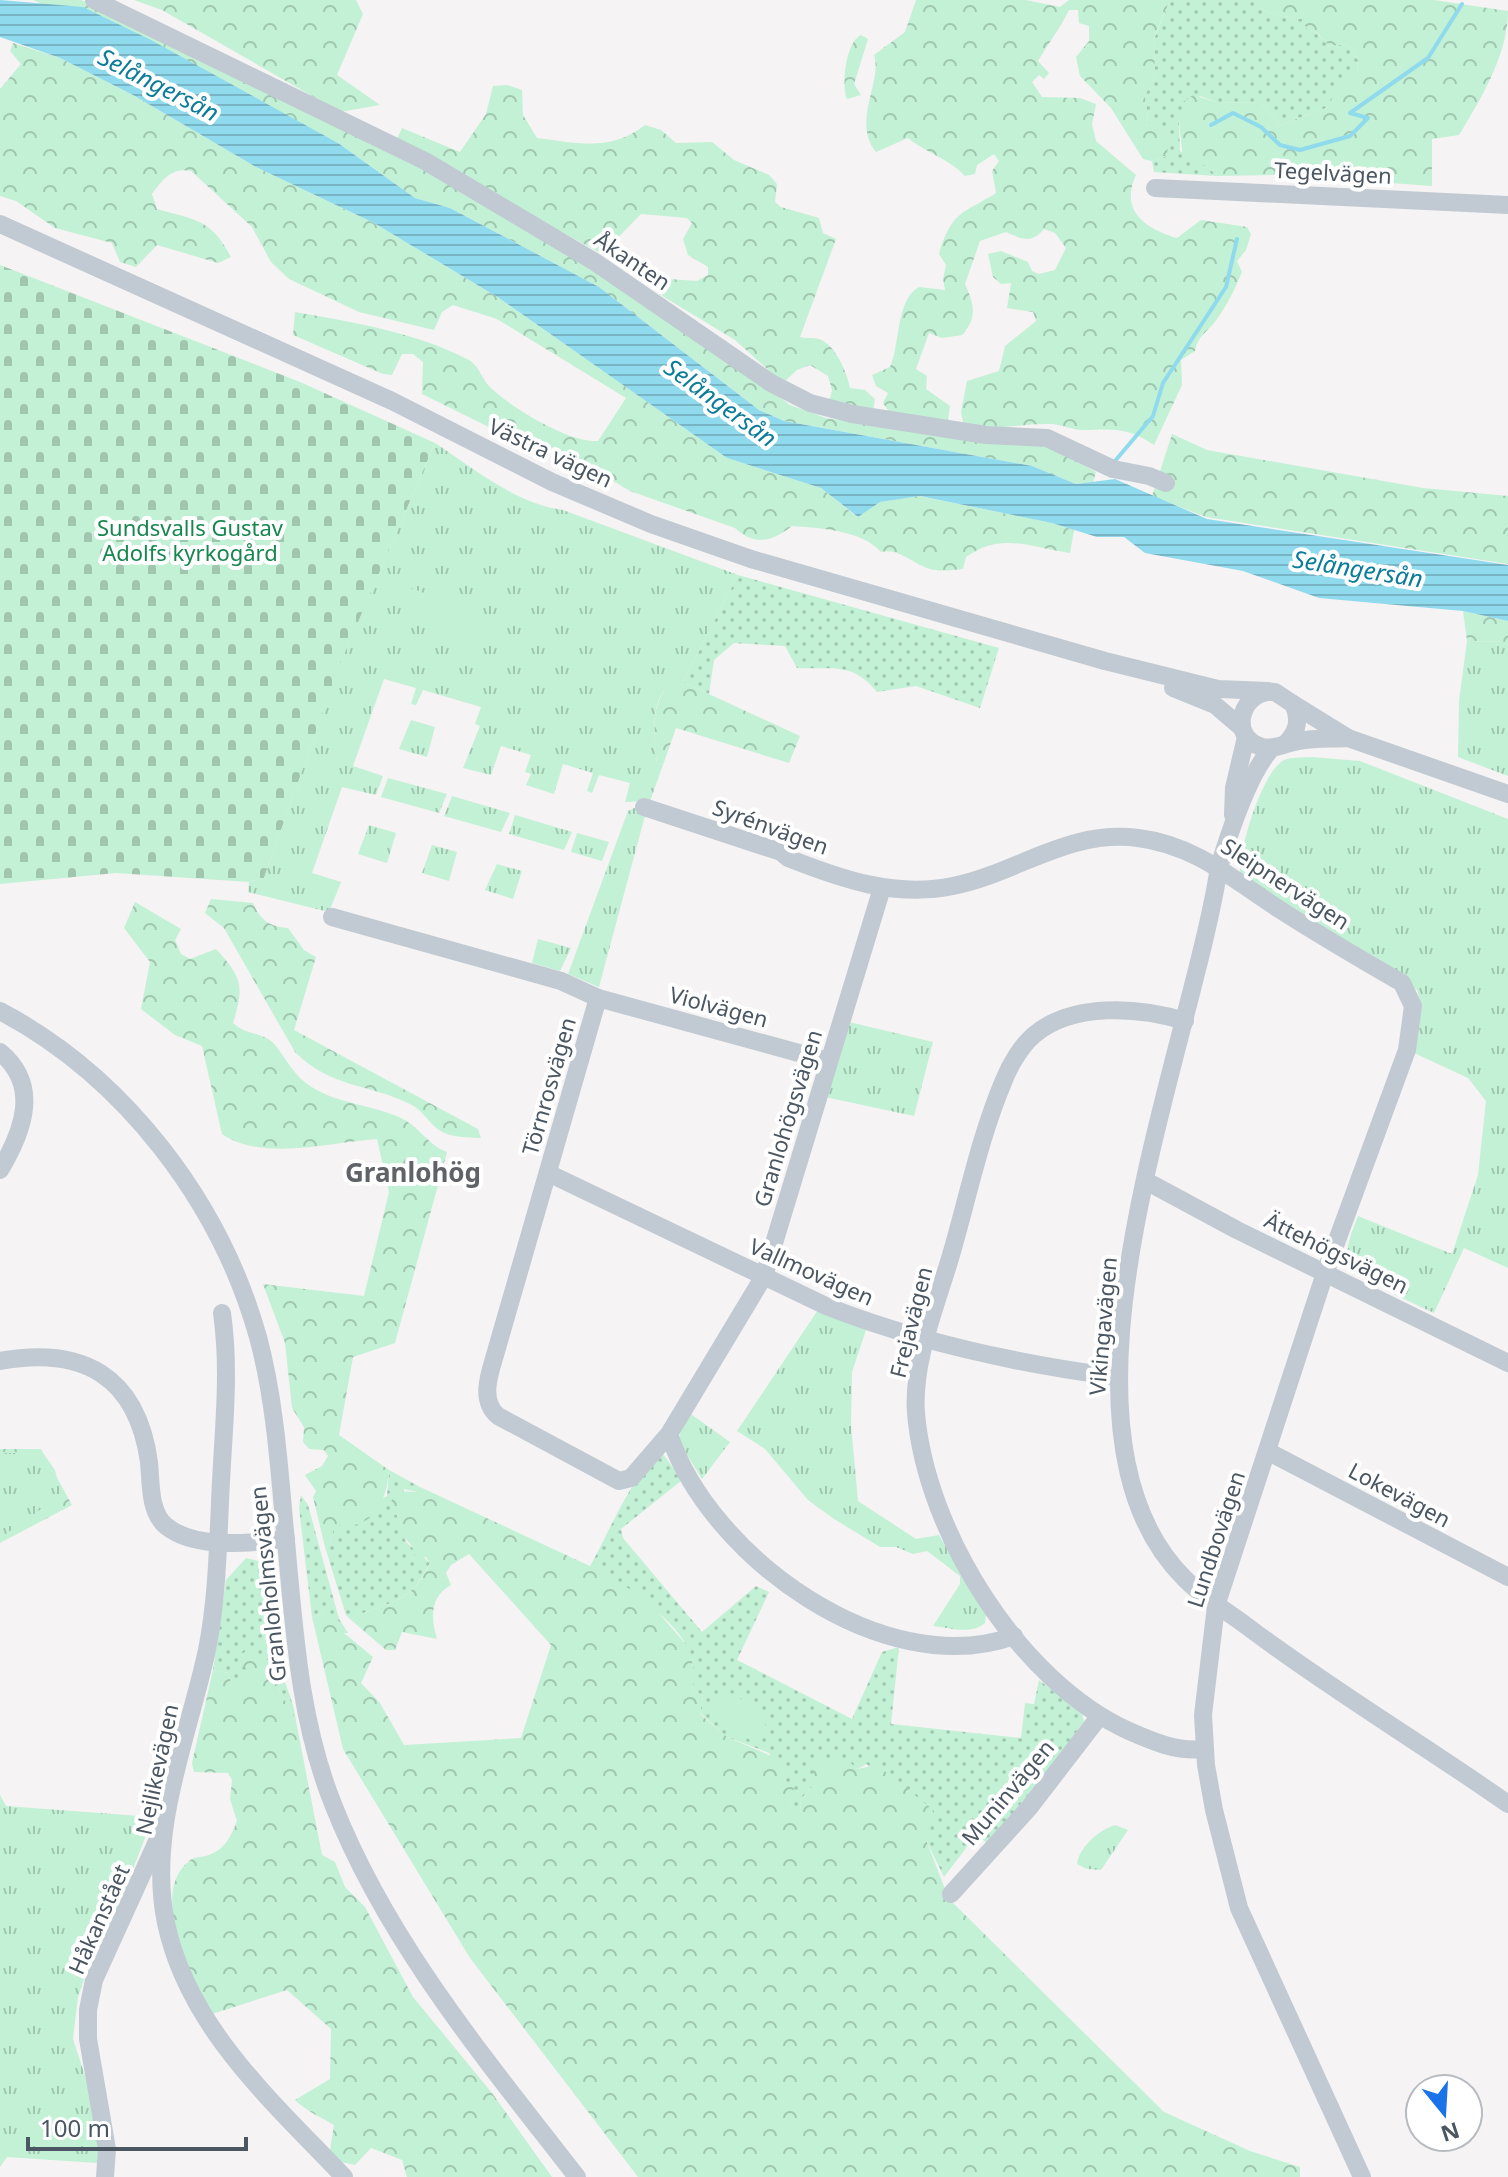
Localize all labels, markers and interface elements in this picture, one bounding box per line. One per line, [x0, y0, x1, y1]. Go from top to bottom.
water label: Selångersån [93, 40, 225, 128]
street label: Tegelvägen [1273, 154, 1393, 190]
street label: Åkanten [589, 224, 677, 296]
water label: Selångersån [658, 350, 784, 454]
street label: Västra vägen [484, 410, 618, 494]
park label: Sundsvalls Gustav Adolfs kyrkogård [97, 512, 284, 567]
water label: Selångersån [1291, 541, 1425, 595]
street label: Syrénvägen [709, 791, 833, 861]
street label: Sleipnervägen [1216, 830, 1356, 936]
street label: Violvägen [666, 978, 772, 1034]
street label: Törnrosvägen [514, 1014, 582, 1158]
street label: Granlohögsvägen [746, 1026, 828, 1210]
district label: Granlohög [345, 1154, 481, 1190]
street label: Ättehögsvägen [1260, 1204, 1414, 1300]
street label: Vallmovägen [745, 1230, 879, 1312]
street label: Vikingavägen [1081, 1256, 1123, 1396]
street label: Frejavägen [882, 1263, 938, 1381]
street label: Lokevägen [1344, 1455, 1456, 1533]
street label: Lundbovägen [1179, 1467, 1251, 1611]
street label: Granloholmsvägen [242, 1485, 292, 1683]
street label: Nejlikevägen [128, 1701, 184, 1837]
street label: Muninvägen [954, 1733, 1060, 1851]
street label: Håkanstået [60, 1859, 136, 1979]
north arrow [1404, 2073, 1484, 2153]
scale bar [28, 2101, 246, 2151]
text: 100 m [40, 2111, 110, 2144]
text: N [1437, 2116, 1464, 2150]

